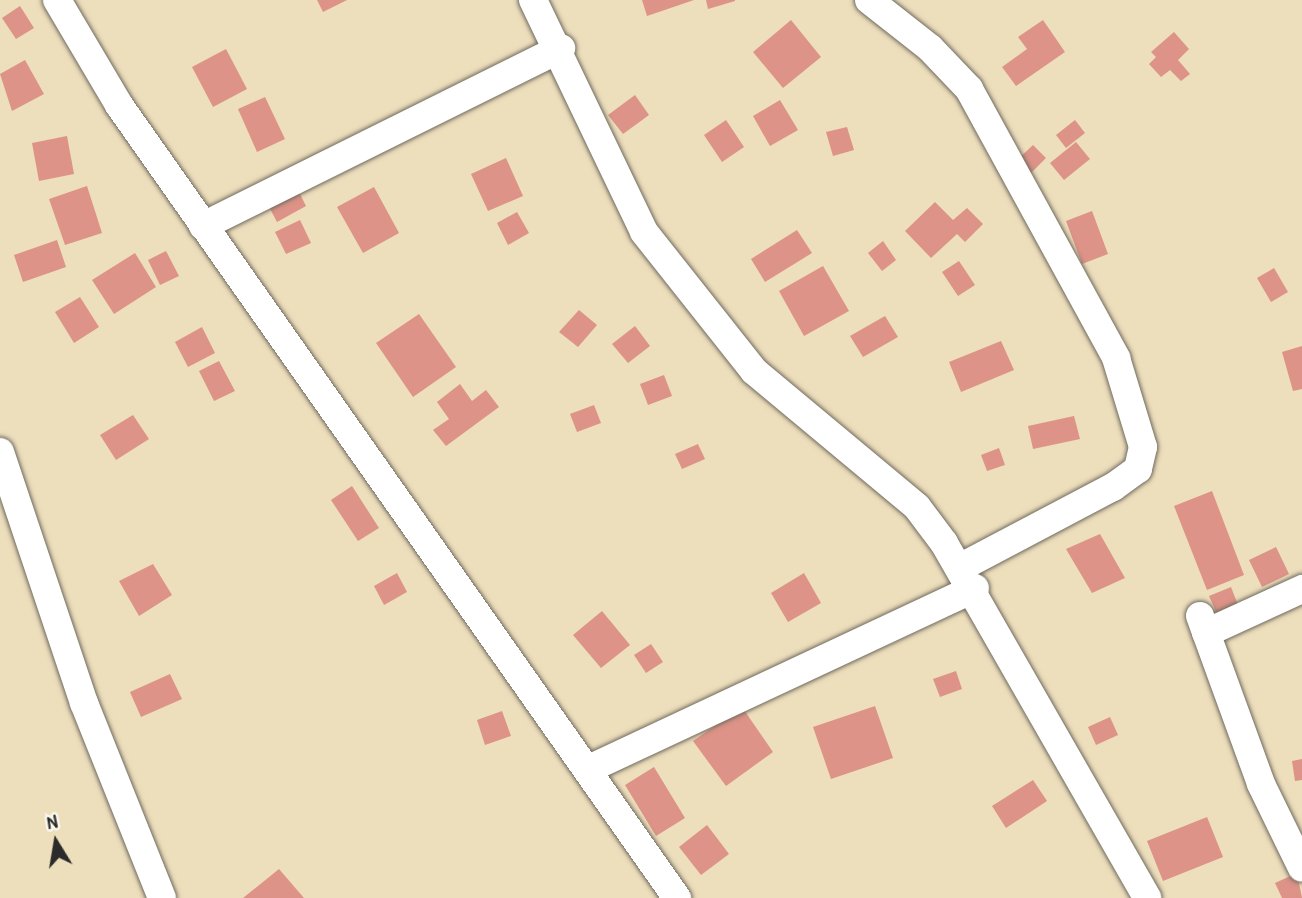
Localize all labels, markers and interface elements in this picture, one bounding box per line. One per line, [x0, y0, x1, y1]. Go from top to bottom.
north arrow [21, 807, 91, 877]
text: N [45, 808, 59, 835]

